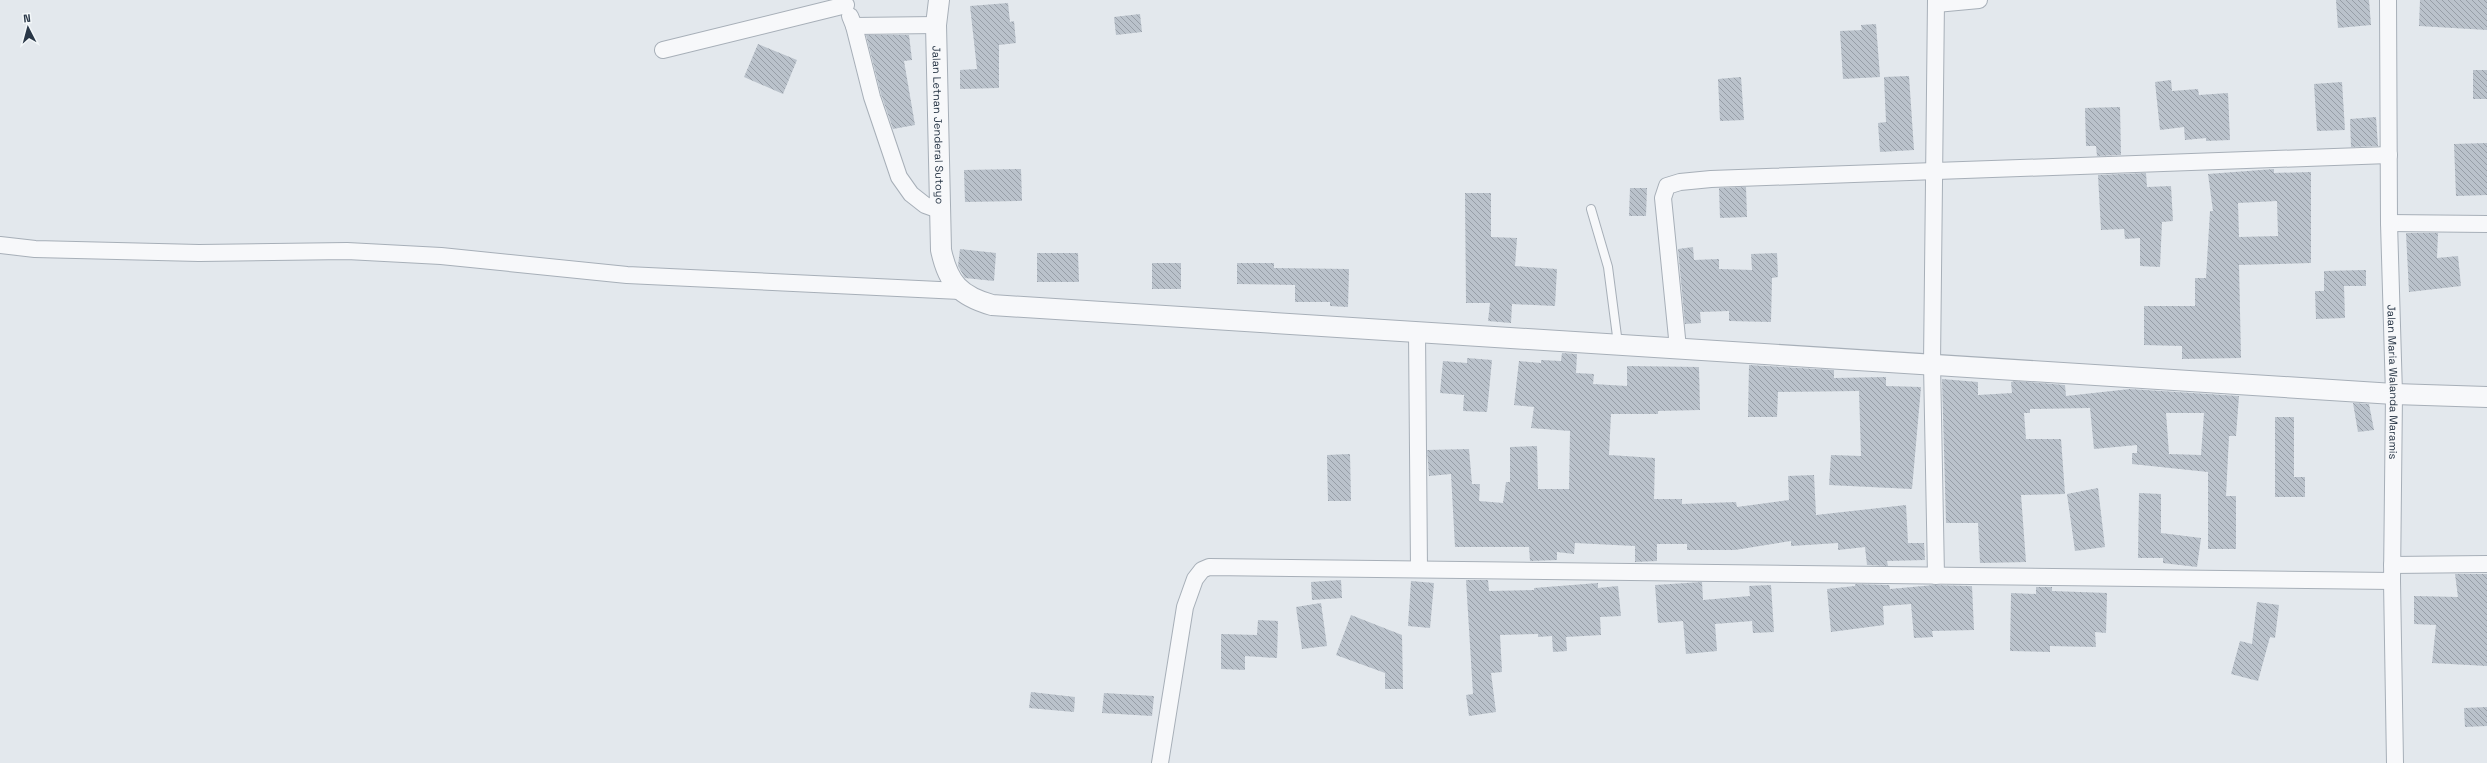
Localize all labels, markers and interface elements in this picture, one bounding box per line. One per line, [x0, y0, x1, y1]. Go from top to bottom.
north arrow [8, 8, 48, 48]
text: N [23, 11, 31, 25]
street label: Jalan Letnan Jenderal Sutoyo [929, 45, 947, 205]
street label: Jalan Maria Walanda Maramis [2384, 304, 2401, 460]

